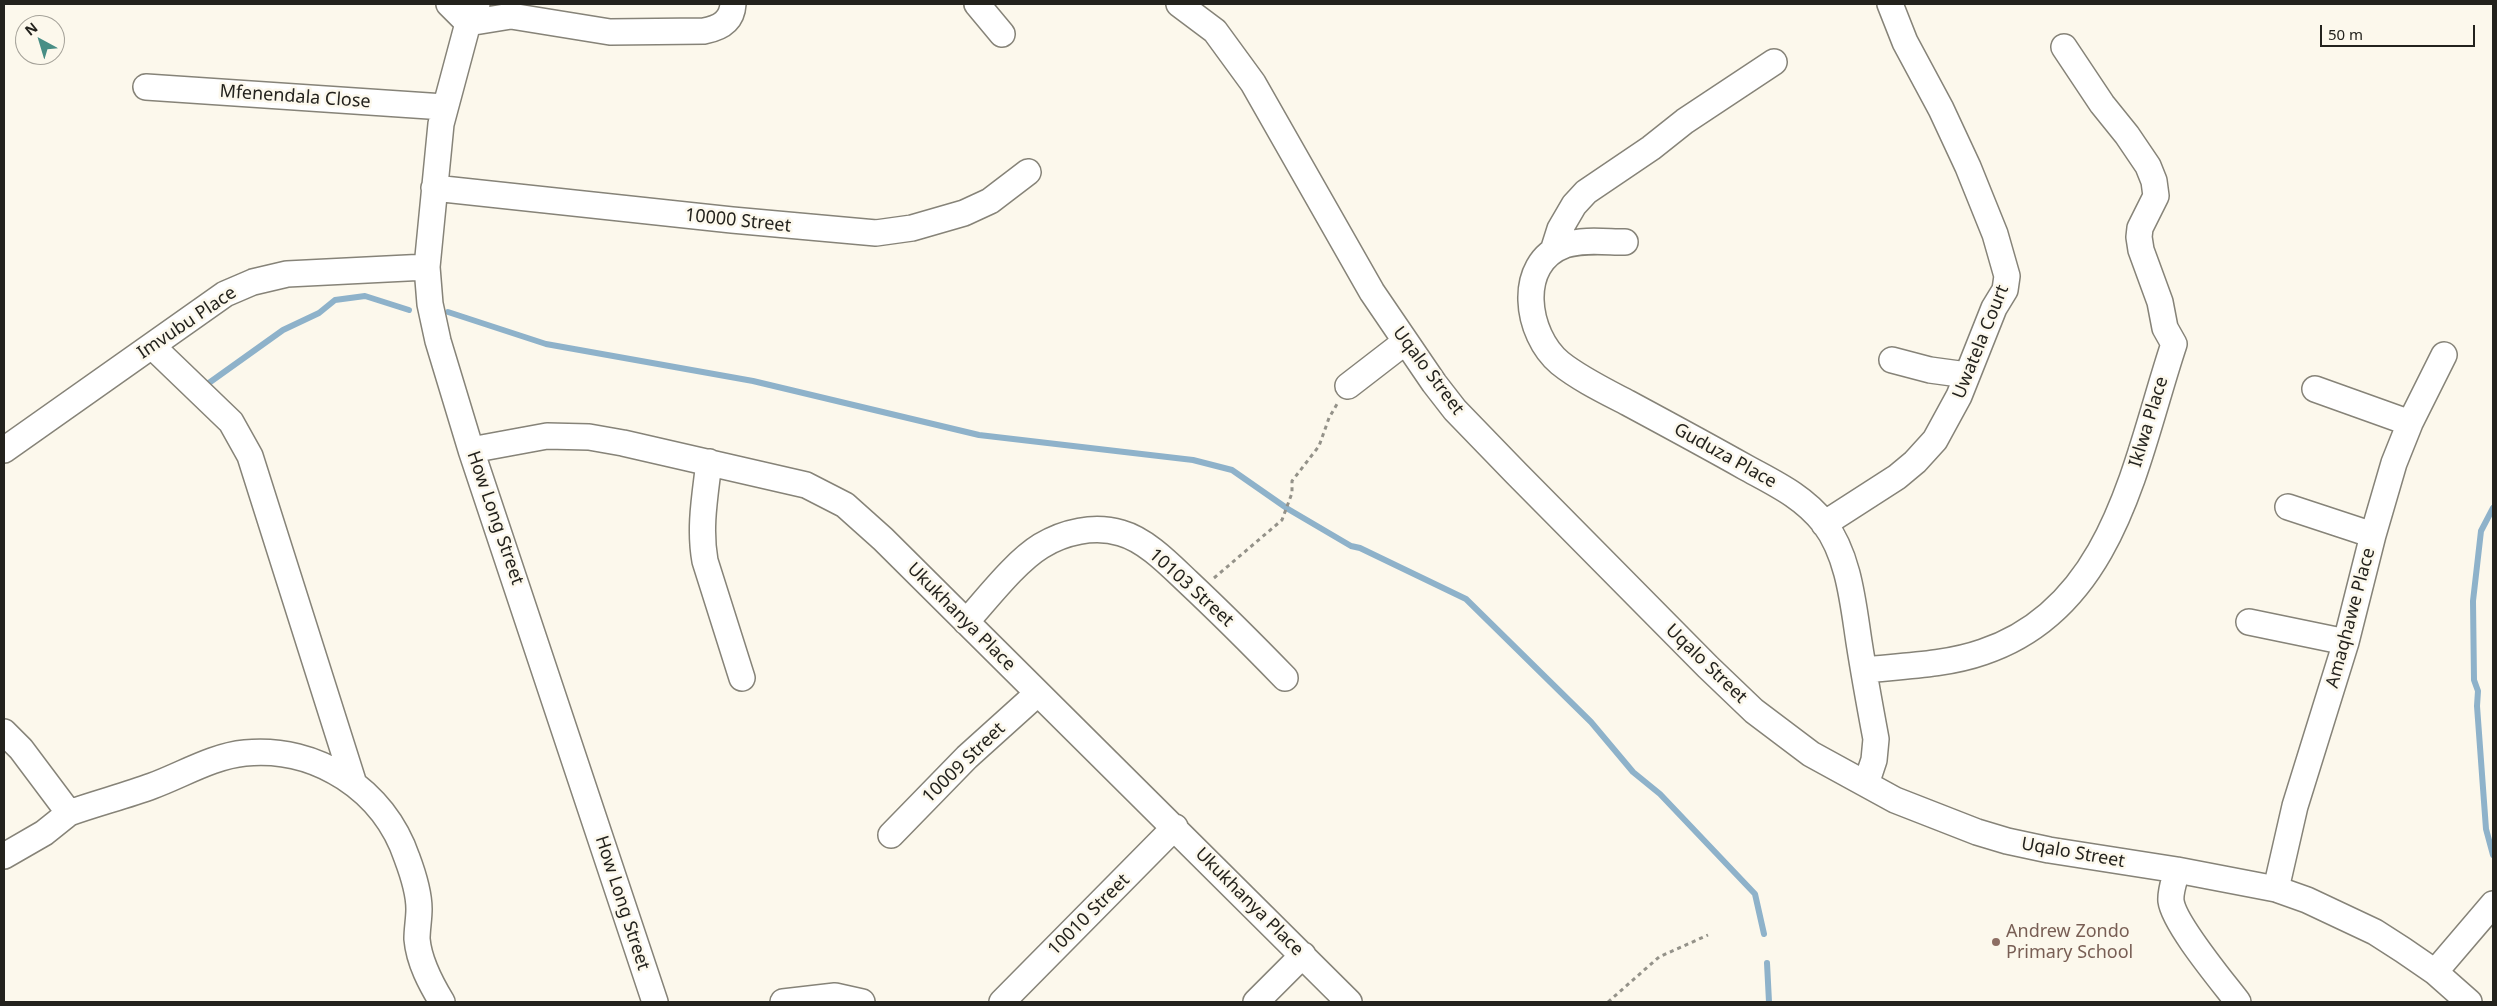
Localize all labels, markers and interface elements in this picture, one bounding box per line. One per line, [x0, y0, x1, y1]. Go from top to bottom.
north arrow [15, 15, 65, 65]
scale bar [2322, 15, 2477, 47]
text: N [20, 18, 41, 40]
text: 50 m [2328, 24, 2363, 44]
street label: Mfenendala Close [219, 81, 371, 113]
street label: 10000 Street [684, 205, 792, 237]
street label: Imvubu Place [133, 282, 241, 364]
street label: Uwatela Court [1948, 282, 2014, 402]
street label: Uqalo Street [1388, 323, 1468, 419]
street label: Iklwa Place [2125, 374, 2173, 470]
street label: Guduza Place [1670, 419, 1780, 493]
street label: How Long Street [462, 448, 528, 588]
street label: 10103 Street [1144, 544, 1238, 632]
street label: Amaqhawe Place [2322, 546, 2380, 690]
street label: Ukukhanya Place [902, 558, 1020, 676]
street label: Uqalo Street [1661, 620, 1751, 708]
street label: 10009 Street [918, 718, 1010, 808]
street label: How Long Street [590, 833, 654, 973]
street label: Uqalo Street [2020, 833, 2126, 873]
street label: Ukukhanya Place [1190, 843, 1308, 961]
street label: 10010 Street [1044, 870, 1134, 960]
place label: Andrew Zondo Primary School [2006, 921, 2133, 964]
marker: Andrew Zondo Primary School [1990, 936, 2002, 948]

